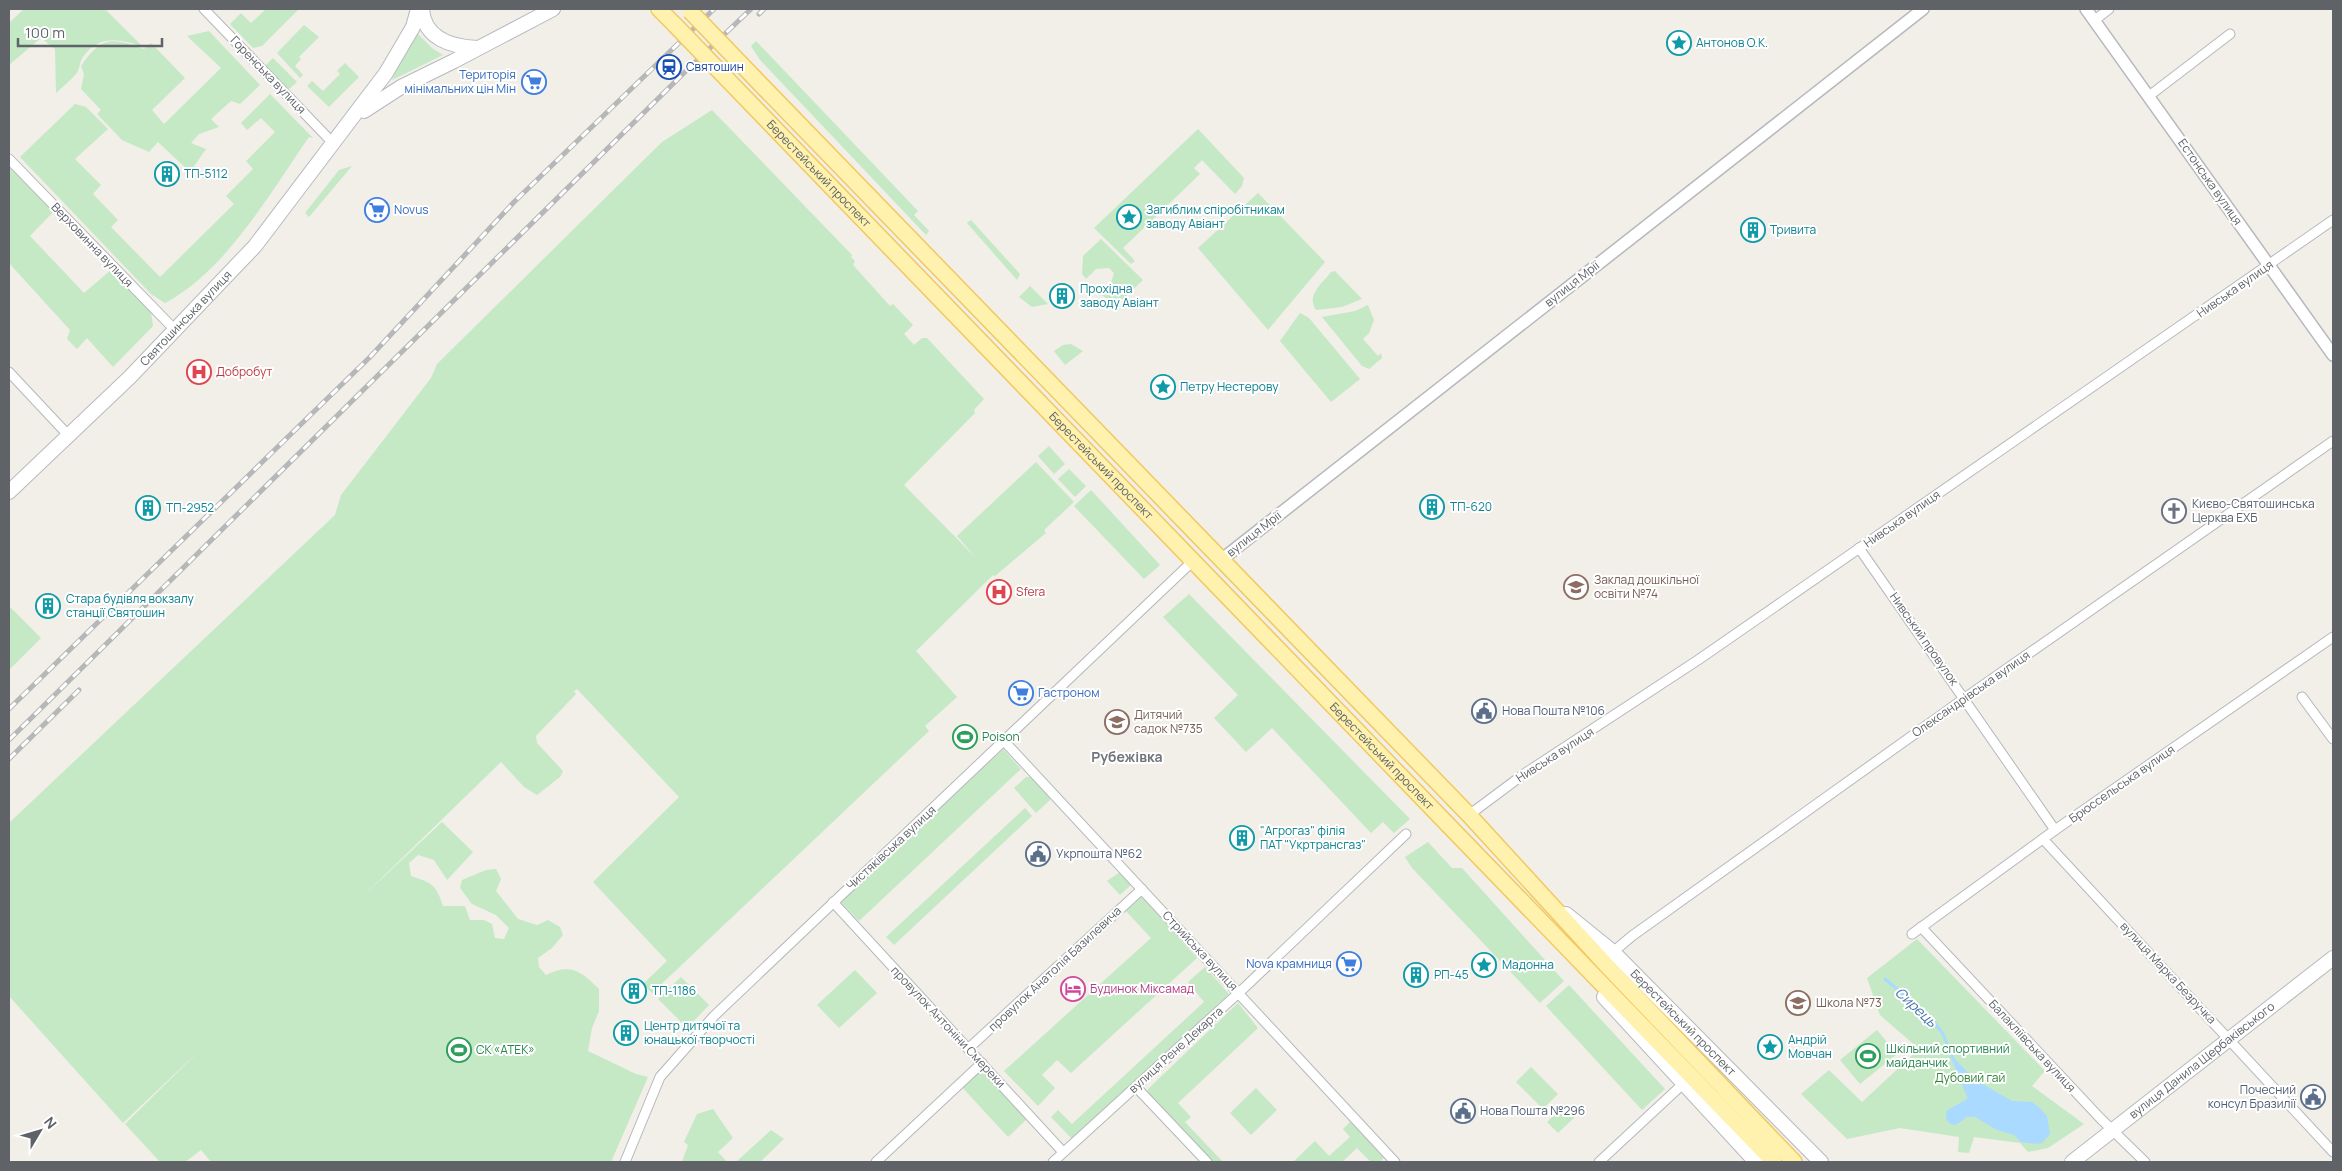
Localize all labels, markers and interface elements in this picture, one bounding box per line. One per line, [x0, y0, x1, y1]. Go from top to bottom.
scale bar [18, 15, 161, 47]
text: 100 m [25, 22, 65, 43]
place icon: Антонов О.К. [1666, 30, 1692, 56]
street label: Горенська вулиця [227, 32, 310, 117]
place label: Антонов О.К. [1696, 34, 1768, 51]
station icon: Святошин [656, 54, 682, 80]
place label: Святошин [686, 58, 744, 75]
place label: Територія мінімальних цін Мін [405, 66, 516, 97]
supermarket icon: Територія мінімальних цін Мін [521, 69, 547, 95]
street label: Берестейський проспект [763, 116, 875, 231]
street label: Естонська вулиця [2174, 135, 2247, 228]
building icon: ТП-5112 [154, 161, 180, 187]
place label: ТП-5112 [184, 165, 228, 182]
supermarket icon: Novus [364, 197, 390, 223]
street label: Верховинна вулиця [48, 199, 137, 291]
place label: Novus [394, 201, 429, 218]
place label: Загиблим спіробітникам заводу Авіант [1146, 201, 1285, 232]
place icon: Загиблим спіробітникам заводу Авіант [1116, 204, 1142, 230]
building icon: Тривита [1740, 217, 1766, 243]
place label: Тривита [1770, 221, 1816, 238]
street label: вулиця Мрії [1541, 256, 1604, 310]
street label: Нивська вулиця [2193, 256, 2276, 321]
street label: Святошинська вулиця [136, 266, 235, 370]
place label: Прохідна заводу Авіант [1080, 280, 1159, 311]
building icon: Прохідна заводу Авіант [1049, 283, 1075, 309]
hospital icon: Добробут [186, 359, 212, 385]
place label: Добробут [216, 363, 272, 380]
place icon: Петру Нестерову [1150, 374, 1176, 400]
place label: Петру Нестерову [1180, 378, 1279, 395]
street label: Берестейський проспект [1045, 408, 1157, 523]
street label: Нивська вулиця [1860, 486, 1943, 551]
building icon: ТП-620 [1419, 494, 1445, 520]
building icon: ТП-2952 [135, 495, 161, 521]
place label: Києво-Святошинська Церква ЕХБ [2192, 495, 2315, 526]
place label: ТП-620 [1450, 498, 1492, 515]
church icon: Києво-Святошинська Церква ЕХБ [2161, 498, 2187, 524]
place label: ТП-2952 [166, 499, 214, 516]
street label: вулиця Мрії [1223, 506, 1286, 560]
place label: Заклад дошкільної освіти №74 [1594, 571, 1700, 602]
school or university icon: Заклад дошкільної освіти №74 [1563, 574, 1589, 600]
hospital icon: Sfera [986, 579, 1012, 605]
place label: Sfera [1016, 583, 1045, 600]
street label: Нивський провулок [1886, 589, 1964, 690]
place label: Стара будівля вокзалу станції Святошин [66, 590, 195, 621]
building icon: Стара будівля вокзалу станції Святошин [35, 593, 61, 619]
street label: Олександрівська вулиця [1908, 646, 2033, 741]
supermarket icon: Гастроном [1008, 680, 1034, 706]
place label: Гастроном [1038, 684, 1099, 701]
street label: Берестейський проспект [1326, 698, 1438, 813]
public building icon: Нова Пошта №106 [1471, 698, 1497, 724]
place label: Нова Пошта №106 [1502, 702, 1605, 719]
place label: Дитячий садок №735 [1134, 706, 1203, 737]
school or university icon: Дитячий садок №735 [1104, 709, 1130, 735]
street label: Нивська вулиця [1512, 723, 1597, 786]
sports icon: Poison [952, 724, 978, 750]
place label: Poison [982, 728, 1020, 745]
street label: Брюссельська вулиця [2065, 741, 2178, 827]
district label: Рубежівка [1091, 747, 1163, 766]
street label: Чистяківська вулиця [842, 801, 939, 894]
place label: "Агрогаз" філія ПАТ "Укртрансгаз" [1260, 822, 1366, 853]
building icon: "Агрогаз" філія ПАТ "Укртрансгаз" [1229, 825, 1255, 851]
public building icon: Укрпошта №62 [1025, 841, 1051, 867]
place label: Укрпошта №62 [1056, 845, 1142, 862]
street label: провулок Анатолія Базилевича [984, 902, 1125, 1035]
street label: Стрийська вулиця [1159, 907, 1242, 994]
street label: вулиця Марка Безручка [2116, 918, 2220, 1027]
supermarket icon: Nova крамниця [1336, 951, 1362, 977]
place icon: Мадонна [1471, 952, 1497, 978]
place label: Nova крамниця [1246, 955, 1332, 972]
place label: Мадонна [1502, 956, 1554, 973]
street label: провулок Антоніни Смереки [887, 962, 1009, 1091]
building icon: РП-45 [1403, 962, 1429, 988]
street label: Берестейський проспект [1627, 965, 1740, 1079]
place label: РП-45 [1434, 966, 1469, 983]
hotel icon: Будинок Міксамад [1060, 976, 1086, 1002]
building icon: ТП-1186 [621, 978, 647, 1004]
place label: Будинок Міксамад [1090, 980, 1194, 997]
place label: ТП-1186 [652, 982, 696, 999]
water label: Сирець [1891, 982, 1942, 1031]
school or university icon: Школа №73 [1785, 990, 1811, 1016]
place label: Школа №73 [1816, 994, 1882, 1011]
street label: Балакліївська вулиця [1985, 996, 2080, 1096]
street label: вулиця Данила Щербаківського [2125, 998, 2278, 1122]
street label: вулиця Рене Декарта [1125, 1003, 1227, 1097]
place label: Центр дитячої та юнацької творчості [644, 1017, 755, 1048]
building icon: Центр дитячої та юнацької творчості [613, 1020, 639, 1046]
place label: Андрій Мовчан [1788, 1031, 1832, 1062]
place icon: Андрій Мовчан [1757, 1034, 1783, 1060]
sports icon: СК «АТЕК» [446, 1037, 472, 1063]
place label: Шкільний спортивний майданчик [1886, 1040, 2010, 1071]
place label: СК «АТЕК» [476, 1041, 535, 1058]
sports icon: Шкільний спортивний майданчик [1855, 1043, 1881, 1069]
park label: Дубовий гай [1935, 1069, 2005, 1086]
place label: Почесний консул Бразилії [2208, 1081, 2297, 1112]
public building icon: Почесний консул Бразилії [2300, 1084, 2326, 1110]
public building icon: Нова Пошта №296 [1450, 1098, 1476, 1124]
place label: Нова Пошта №296 [1480, 1102, 1585, 1119]
north arrow [15, 1106, 65, 1156]
text: N [40, 1113, 61, 1133]

